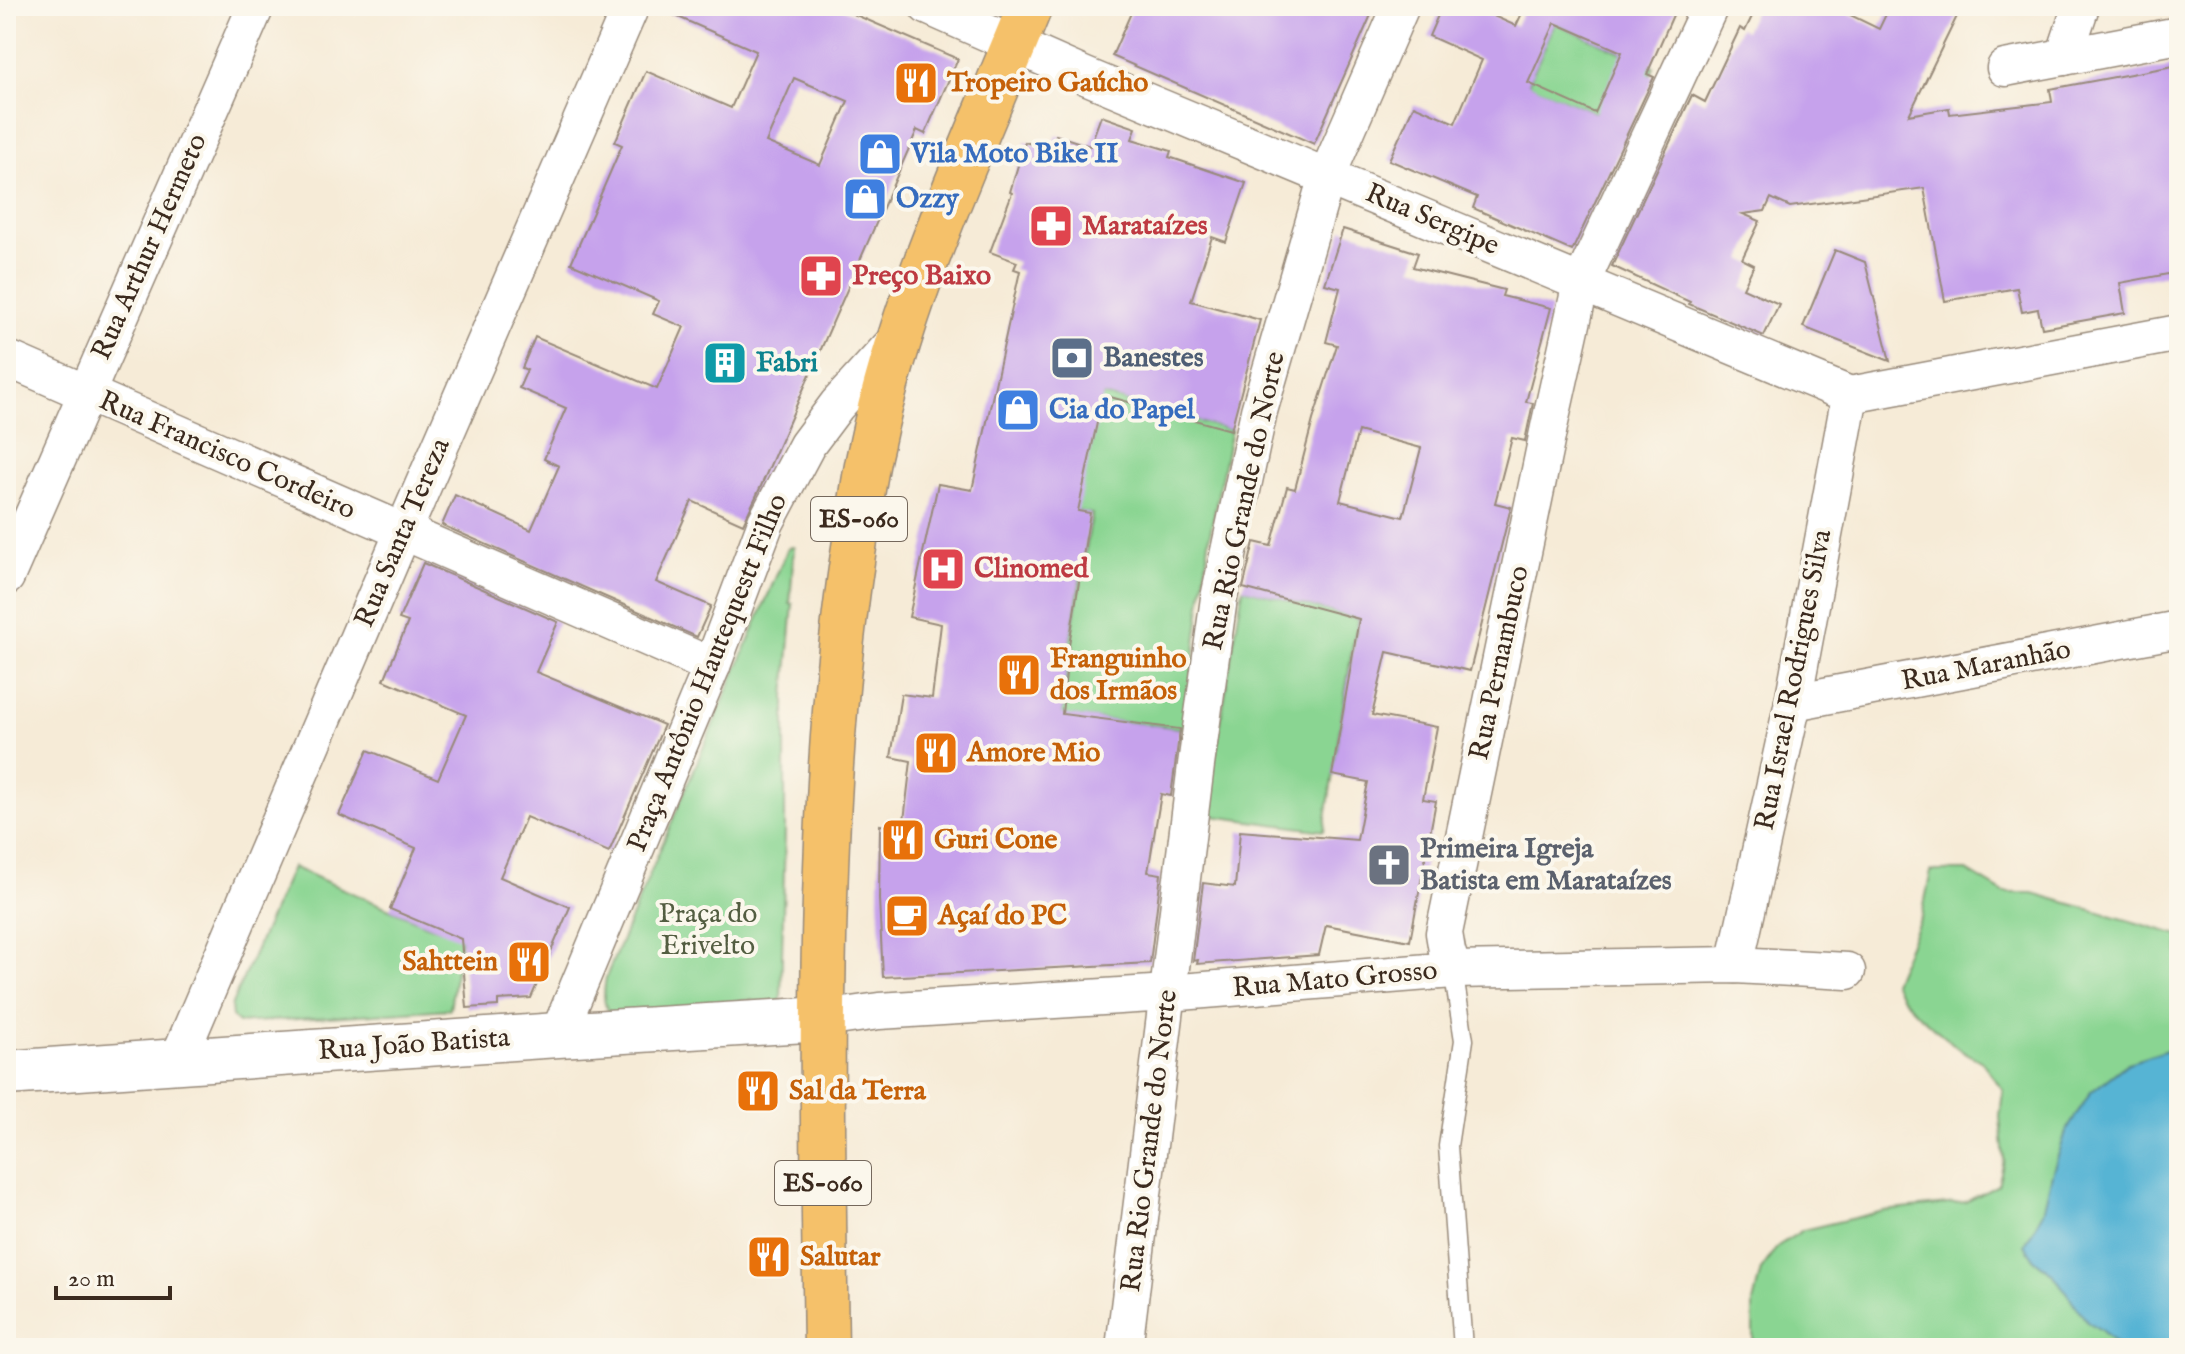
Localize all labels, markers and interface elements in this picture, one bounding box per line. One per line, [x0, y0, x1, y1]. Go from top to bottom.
restaurant icon: Tropeiro Gaúcho [892, 59, 940, 107]
place label: Tropeiro Gaúcho [946, 66, 1148, 101]
street label: Rua Arthur Hermeto [84, 128, 216, 366]
shop icon: Vila Moto Bike II [856, 130, 904, 178]
place label: Vila Moto Bike II [910, 137, 1118, 172]
shop icon: Ozzy [841, 175, 889, 223]
street label: Rua Sergipe [1360, 176, 1504, 264]
place label: Ozzy [896, 182, 960, 217]
pharmacy icon: Marataízes [1027, 202, 1075, 250]
place label: Marataízes [1082, 209, 1208, 244]
pharmacy icon: Preço Baixo [797, 252, 845, 300]
place label: Preço Baixo [852, 259, 991, 294]
bank icon: Banestes [1048, 334, 1096, 382]
building icon: Fabri [701, 339, 749, 387]
place label: Banestes [1103, 341, 1204, 376]
place label: Fabri [756, 346, 819, 381]
street label: Rua Rio Grande do Norte [1196, 348, 1294, 654]
street label: Rua Francisco Cordeiro [93, 384, 361, 528]
shop icon: Cia do Papel [994, 386, 1042, 434]
place label: Cia do Papel [1049, 393, 1196, 428]
street label: Rua Santa Tereza [347, 432, 459, 633]
street label: Praça Antônio Hautequestt Filho [620, 489, 796, 857]
road number: ES-060 [811, 497, 907, 541]
street label: Rua Israel Rodrigues Silva [1748, 526, 1841, 833]
hospital icon: Clinomed [919, 545, 967, 593]
place label: Clinomed [974, 552, 1090, 587]
street label: Rua Pernambuco [1462, 563, 1538, 763]
street label: Rua Maranhão [1898, 632, 2074, 700]
place label: Franguinho dos Irmãos [1050, 642, 1187, 709]
restaurant icon: Franguinho dos Irmãos [995, 651, 1043, 699]
restaurant icon: Amore Mio [912, 729, 960, 777]
place label: Amore Mio [966, 736, 1100, 771]
restaurant icon: Guri Cone [879, 816, 927, 864]
place label: Guri Cone [934, 823, 1058, 858]
place label: Primeira Igreja Batista em Marataízes [1420, 832, 1672, 899]
church icon: Primeira Igreja Batista em Marataízes [1365, 841, 1413, 889]
cafe icon: Açaí do PC [883, 892, 931, 940]
park label: Praça do Erivelto [659, 897, 757, 964]
place label: Açaí do PC [937, 899, 1067, 934]
restaurant icon: Sahttein [505, 938, 553, 986]
place label: Sahttein [402, 945, 498, 980]
street label: Rua Mato Grosso [1231, 954, 1439, 1006]
street label: Rua Rio Grande do Norte [1114, 988, 1186, 1294]
street label: Rua João Batista [317, 1021, 512, 1069]
restaurant icon: Sal da Terra [734, 1067, 782, 1115]
place label: Sal da Terra [789, 1074, 927, 1109]
road number: ES-060 [775, 1161, 871, 1205]
restaurant icon: Salutar [745, 1233, 793, 1281]
place label: Salutar [800, 1240, 881, 1275]
scale bar [56, 1250, 170, 1300]
text: 20 m [68, 1264, 115, 1295]

